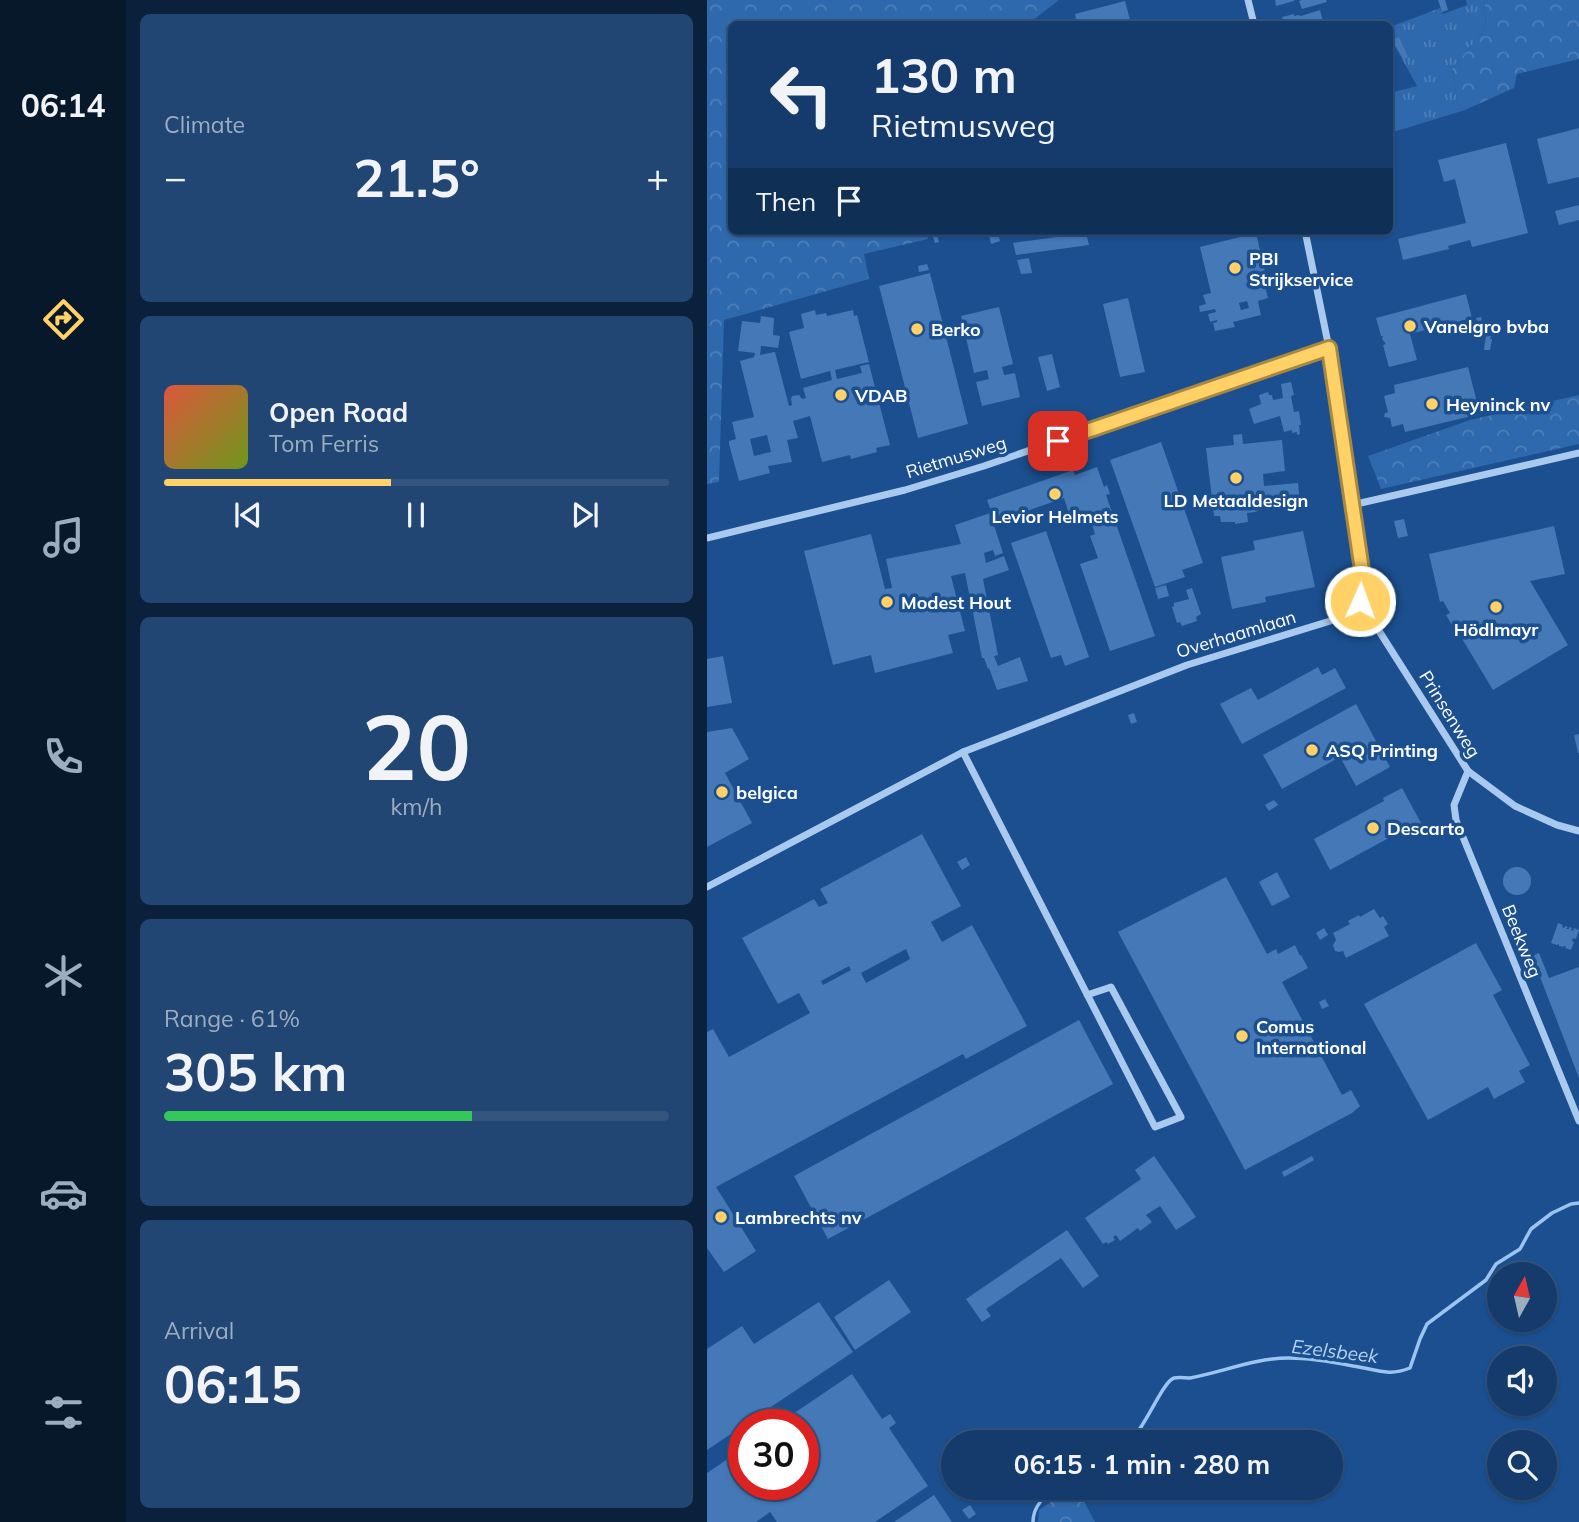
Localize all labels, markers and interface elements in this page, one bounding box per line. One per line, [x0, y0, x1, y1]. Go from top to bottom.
text: 130 m [871, 44, 1017, 105]
icon: left [756, 49, 847, 140]
text: 06:14 [21, 85, 105, 125]
text: Rietmusweg [871, 105, 1056, 145]
text: Climate [164, 110, 245, 139]
text: 21.5° [353, 145, 480, 210]
text: − [164, 153, 187, 201]
text: + [646, 153, 669, 201]
icon: arrive [830, 182, 868, 220]
text: Then [756, 185, 816, 218]
place label: PBI Strijkservice [1249, 247, 1353, 291]
marker: PBI Strijkservice [1227, 260, 1243, 276]
icon: directions [39, 295, 88, 344]
place label: Vanelgro bvba [1423, 315, 1549, 338]
place label: Berko [931, 318, 981, 341]
marker: Vanelgro bvba [1402, 318, 1418, 334]
marker: Berko [909, 321, 925, 337]
place label: VDAB [854, 384, 907, 407]
marker: VDAB [833, 387, 849, 403]
place label: Heyninck nv [1446, 393, 1551, 416]
text: Open Road [269, 396, 408, 429]
marker: Heyninck nv [1424, 396, 1440, 412]
pin [1028, 411, 1088, 471]
icon: arrive [1039, 422, 1077, 460]
text: Tom Ferris [269, 429, 379, 458]
street label: Rietmusweg [903, 431, 1009, 483]
marker: LD Metaaldesign [1228, 470, 1244, 486]
marker: Levior Helmets [1047, 486, 1063, 502]
place label: LD Metaaldesign [1164, 489, 1308, 512]
icon: previous [229, 496, 267, 534]
icon: pause [397, 496, 435, 534]
icon: next [566, 496, 604, 534]
place label: Levior Helmets [991, 505, 1119, 528]
icon: music [39, 513, 88, 562]
position arrow [1323, 564, 1397, 638]
place label: Modest Hout [901, 591, 1011, 614]
marker: Modest Hout [879, 594, 895, 610]
marker: Hödlmayr [1488, 599, 1504, 615]
street label: Overhaamlaan [1173, 605, 1299, 663]
place label: Hödlmayr [1454, 618, 1539, 641]
street label: Prinsenweg [1414, 666, 1486, 762]
text: 20 [362, 689, 471, 803]
icon: phone [39, 732, 88, 781]
place label: ASQ Printing [1326, 739, 1438, 762]
marker: ASQ Printing [1304, 742, 1320, 758]
place label: belgica [736, 781, 798, 804]
marker: belgica [714, 784, 730, 800]
text: km/h [390, 792, 443, 821]
place label: Descarto [1387, 817, 1465, 840]
marker: Descarto [1365, 820, 1381, 836]
street label: Beekweg [1497, 901, 1547, 981]
icon: climate [39, 951, 88, 1000]
text: Range · 61% [164, 1004, 300, 1033]
place label: Comus International [1256, 1015, 1367, 1059]
marker: Comus International [1234, 1028, 1250, 1044]
text: 305 km [164, 1039, 347, 1104]
icon: car [39, 1169, 88, 1218]
place label: Lambrechts nv [735, 1206, 862, 1229]
marker: Lambrechts nv [713, 1209, 729, 1225]
north arrow [1487, 1262, 1557, 1332]
map controls [1487, 1262, 1557, 1500]
text: Arrival [164, 1316, 234, 1345]
water label: Ezelsbeek [1290, 1334, 1381, 1368]
button: sound [1487, 1346, 1557, 1416]
text: 06:15 [164, 1351, 302, 1416]
icon: filters [39, 1388, 88, 1437]
speed limit sign: 30 [728, 1409, 819, 1500]
button: search [1487, 1430, 1557, 1500]
text: 06:15 · 1 min · 280 m [1014, 1448, 1270, 1481]

